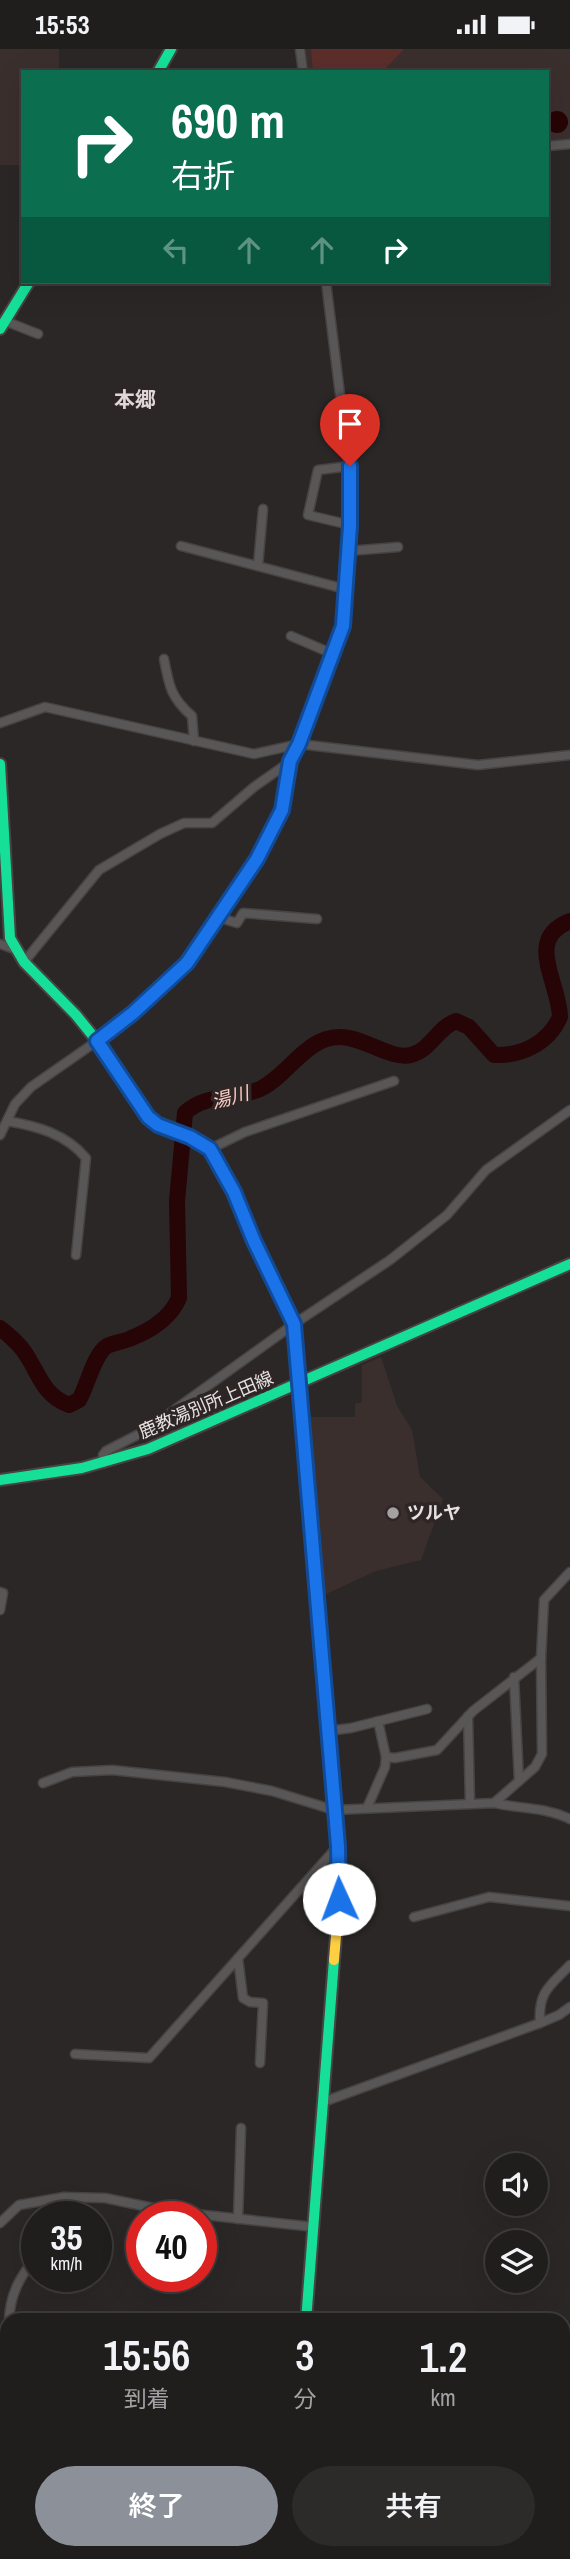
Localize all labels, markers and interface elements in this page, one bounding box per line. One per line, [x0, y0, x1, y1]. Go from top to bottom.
text: 15:53 [35, 7, 90, 42]
text: 690 m [171, 87, 285, 153]
icon: right [56, 98, 147, 189]
text: 右折 [171, 154, 235, 197]
icon: left [157, 231, 195, 269]
icon: ahead [230, 231, 268, 269]
icon: ahead [303, 231, 341, 269]
icon: right [376, 231, 414, 269]
district label: 本郷 [114, 385, 156, 414]
pin [320, 394, 380, 466]
icon: arrive [331, 405, 369, 443]
water label: 湯川 [208, 1079, 254, 1114]
street label: 鹿教湯別所上田線 [135, 1365, 277, 1444]
place label: ツルヤ [407, 1500, 461, 1525]
marker: ツルヤ [385, 1505, 401, 1521]
position arrow [302, 1862, 376, 1936]
map controls [485, 2153, 548, 2293]
button: sound [485, 2153, 548, 2216]
speed limit sign: 40 [126, 2201, 217, 2292]
text: 35 [51, 2214, 82, 2261]
button: layers [485, 2230, 548, 2293]
text: km/h [51, 2251, 83, 2276]
text: 15:56 [103, 2327, 190, 2383]
text: 3 [295, 2327, 314, 2383]
text: 1.2 [419, 2329, 467, 2385]
text: km [431, 2382, 456, 2413]
text: 到着 [124, 2383, 170, 2414]
text: 分 [293, 2383, 316, 2414]
button: 終了 [35, 2466, 278, 2546]
button: 共有 [292, 2466, 535, 2546]

